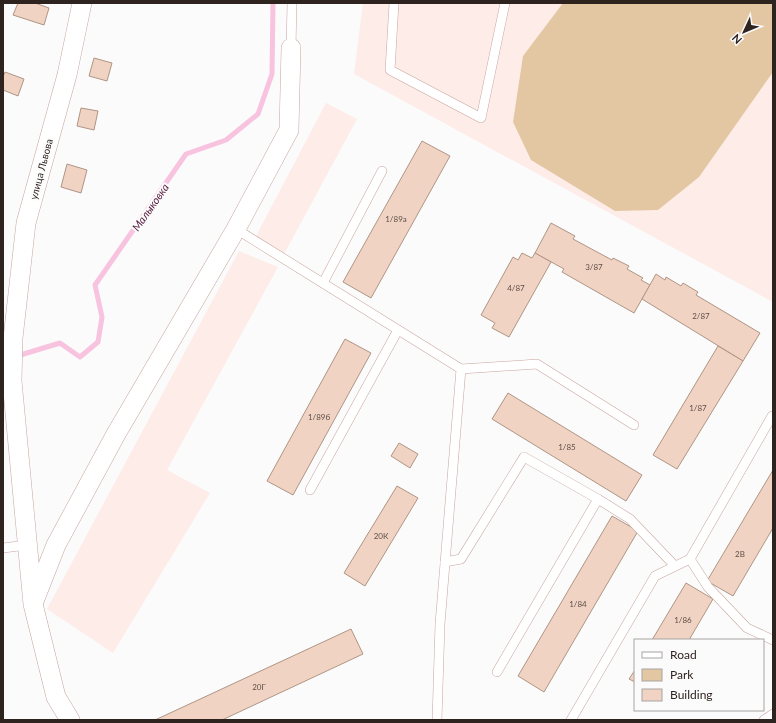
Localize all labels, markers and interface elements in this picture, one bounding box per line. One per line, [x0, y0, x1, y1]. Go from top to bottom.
north arrow [724, 12, 764, 52]
text: N [729, 32, 744, 47]
street label: улица Львова [27, 137, 55, 201]
water label: Малыковка [129, 181, 171, 233]
house number: 1/89а [385, 214, 407, 224]
house number: 3/87 [585, 262, 603, 272]
house number: 4/87 [507, 283, 525, 293]
house number: 2/87 [692, 311, 710, 321]
house number: 1/87 [689, 403, 707, 413]
house number: 1/89б [308, 412, 330, 422]
house number: 1/85 [558, 442, 576, 452]
house number: 20К [374, 531, 389, 541]
house number: 2В [735, 549, 745, 559]
house number: 1/84 [569, 599, 587, 609]
house number: 1/86 [674, 615, 692, 625]
legend [634, 639, 764, 711]
text: Road [670, 647, 697, 662]
text: Park [670, 667, 694, 682]
house number: 20Г [252, 682, 266, 692]
text: Building [670, 687, 713, 702]

